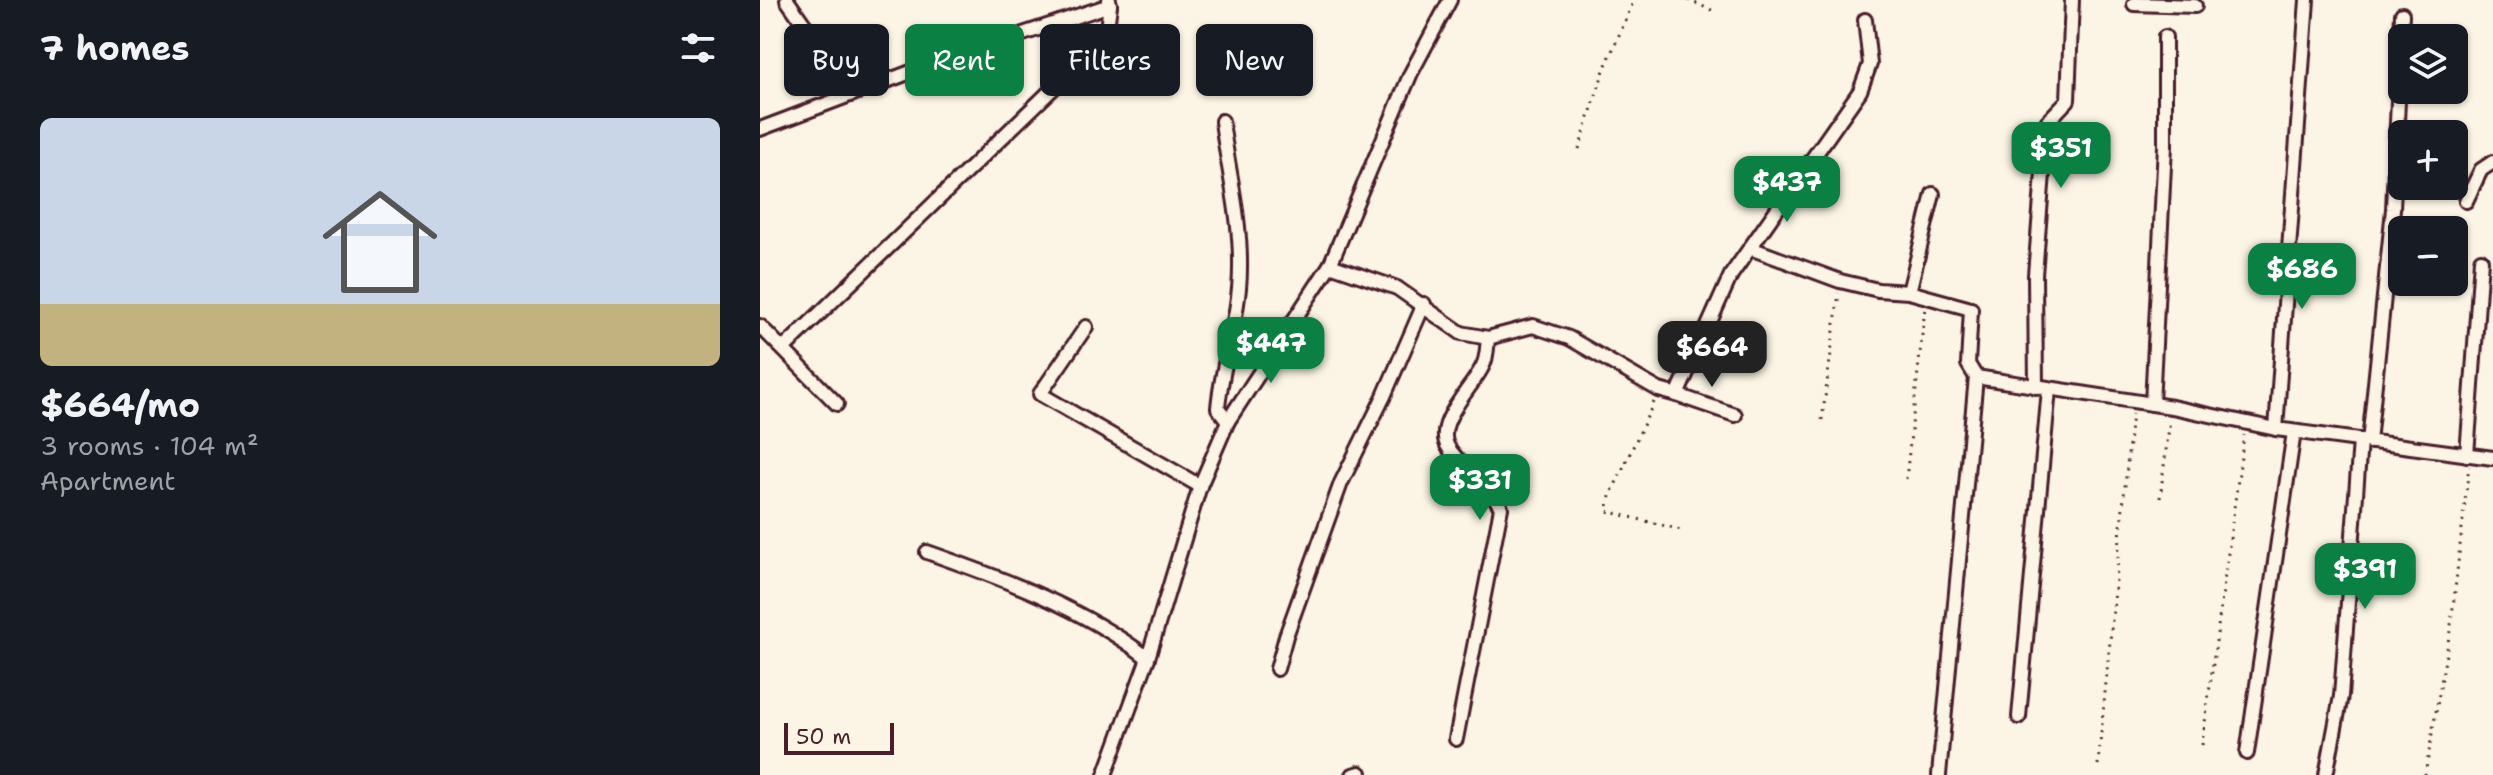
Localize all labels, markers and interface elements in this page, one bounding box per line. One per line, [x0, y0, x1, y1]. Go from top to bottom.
chip: Buy [784, 24, 889, 96]
chip: Rent [905, 24, 1024, 96]
chip: Filters [1040, 24, 1180, 96]
chip: New [1196, 24, 1313, 96]
map controls [2388, 24, 2468, 296]
button: layers [2388, 24, 2468, 104]
text: 7 homes [40, 25, 189, 71]
icon: filters [676, 26, 720, 70]
button: + [2388, 120, 2468, 200]
pin: $351 [2014, 122, 2108, 190]
text: $351 [2030, 130, 2092, 165]
pin: $437 [1740, 156, 1834, 224]
text: $437 [1752, 164, 1822, 199]
icon: home [308, 170, 452, 314]
button: − [2388, 216, 2468, 296]
pin: $686 [2255, 243, 2349, 311]
text: $686 [2266, 251, 2338, 286]
pin: $447 [1224, 317, 1318, 385]
pin: $664 [1665, 321, 1759, 389]
text: $447 [1235, 325, 1307, 360]
text: $664 [1676, 329, 1748, 364]
text: $664/mo [40, 382, 200, 428]
text: 3 rooms · 104 m² [40, 428, 259, 463]
pin: $331 [1433, 454, 1527, 522]
text: $331 [1448, 462, 1512, 497]
text: Apartment [40, 463, 176, 498]
pin: $391 [2318, 543, 2412, 611]
text: $391 [2333, 551, 2397, 586]
scale bar [784, 719, 894, 755]
text: 50 m [796, 722, 851, 751]

